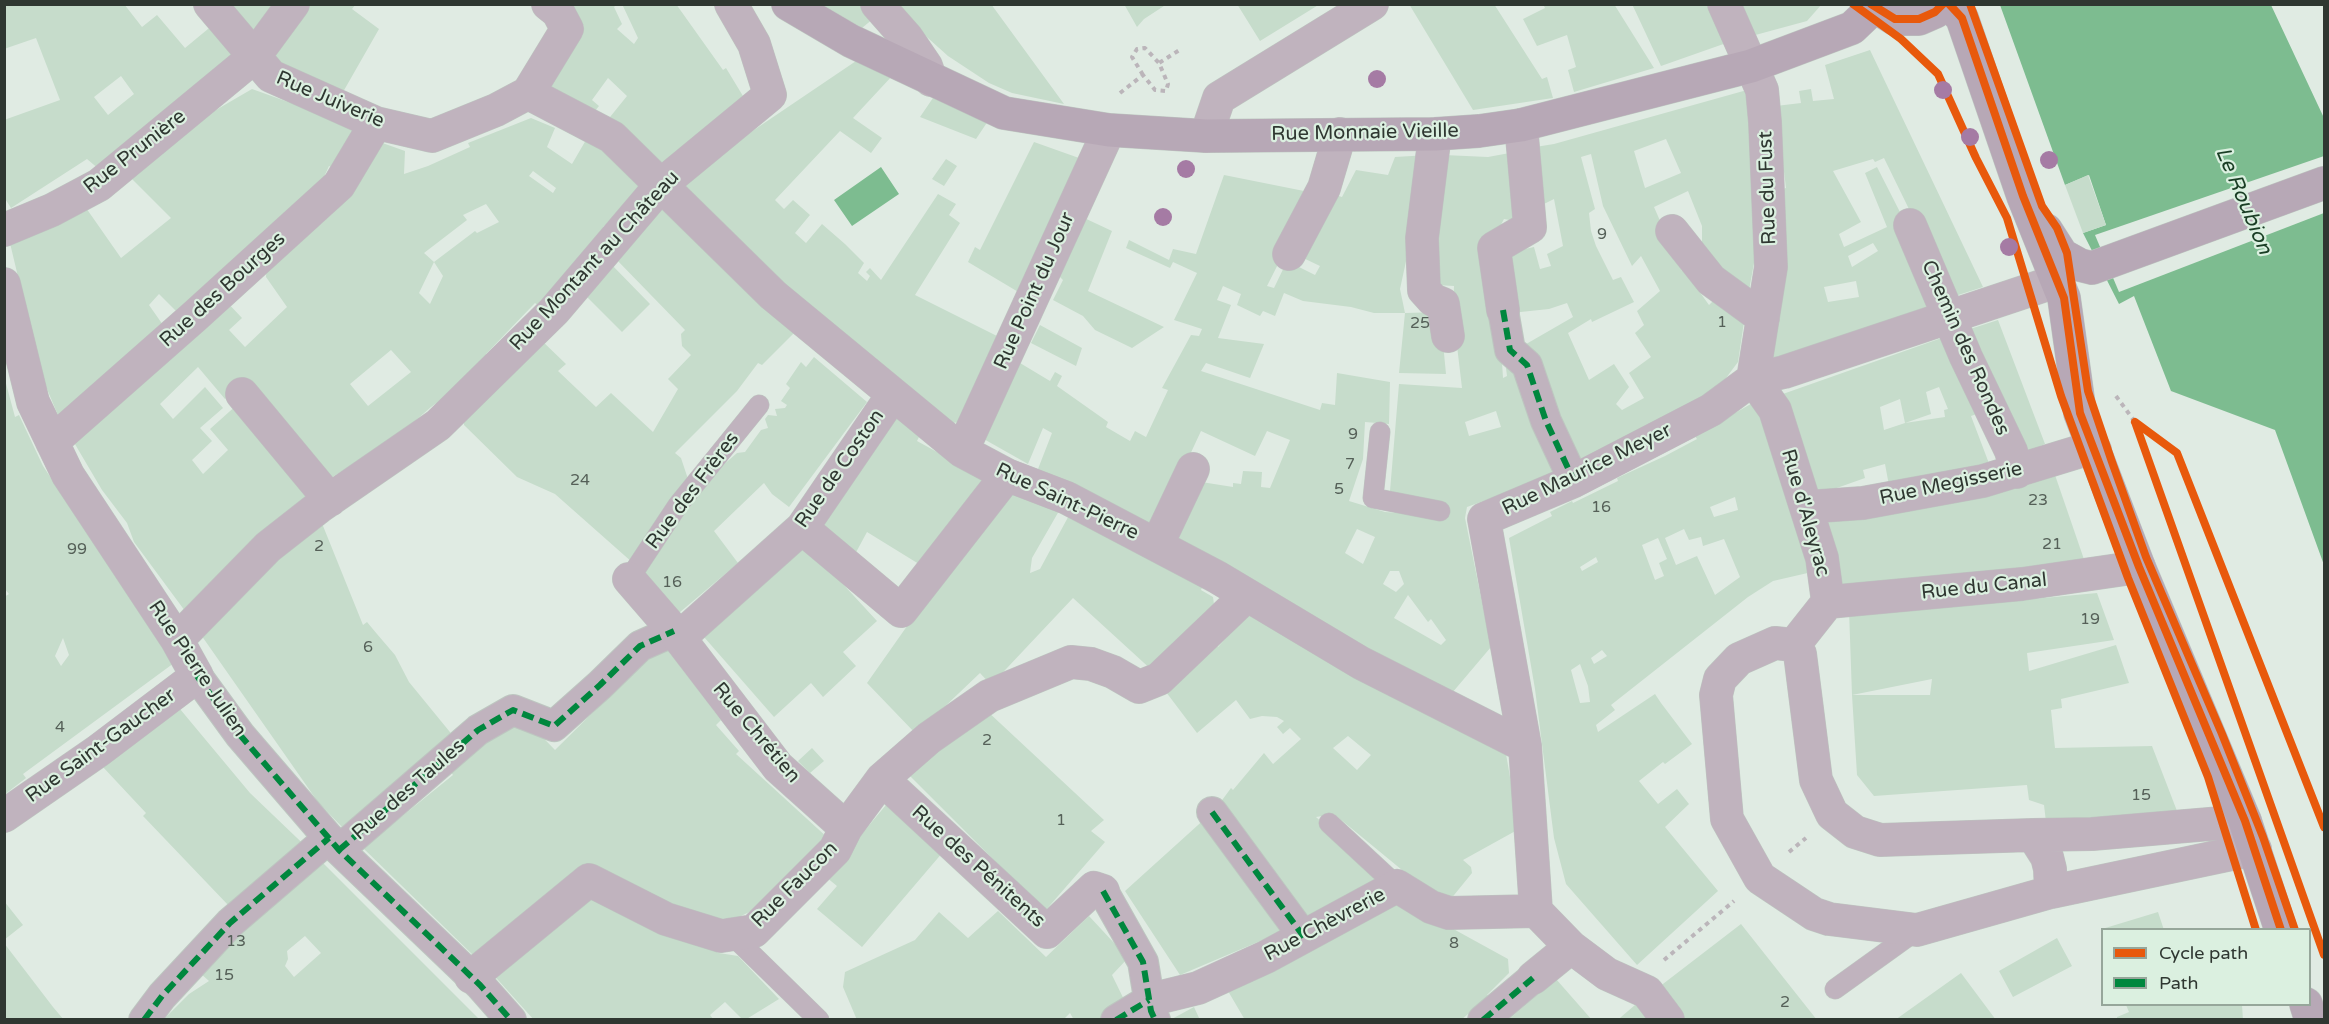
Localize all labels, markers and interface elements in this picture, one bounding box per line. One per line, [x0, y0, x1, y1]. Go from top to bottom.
street label: Rue Juiverie [272, 66, 388, 134]
street label: Rue Prunière [79, 105, 191, 199]
street label: Rue Monnaie Vieille [1271, 119, 1459, 147]
street label: Rue du Fust [1754, 131, 1782, 245]
water label: Le Roubion [2209, 144, 2277, 258]
street label: Rue Montant au Château [505, 166, 685, 356]
street label: Rue Point du Jour [990, 209, 1080, 373]
house number: 9 [1597, 225, 1607, 245]
street label: Rue des Bourges [155, 227, 291, 353]
street label: Chemin des Rondes [1916, 257, 2014, 439]
house number: 1 [1717, 313, 1727, 333]
house number: 25 [1410, 314, 1430, 334]
street label: Rue de Coston [790, 405, 890, 533]
street label: Rue Maurice Meyer [1499, 419, 1675, 521]
house number: 9 [1348, 425, 1358, 445]
street label: Rue des Frères [641, 428, 745, 554]
street label: Rue d'Aleyrac [1775, 447, 1835, 579]
house number: 7 [1345, 455, 1355, 475]
street label: Rue Megisserie [1877, 457, 2025, 511]
street label: Rue Saint-Pierre [992, 458, 1142, 546]
house number: 24 [570, 471, 590, 491]
house number: 5 [1334, 480, 1344, 500]
house number: 23 [2028, 491, 2048, 511]
house number: 16 [1591, 498, 1611, 518]
house number: 21 [2042, 535, 2062, 555]
house number: 2 [314, 537, 324, 557]
house number: 99 [67, 540, 87, 560]
street label: Rue du Canal [1920, 568, 2048, 606]
house number: 16 [662, 573, 682, 593]
street label: Rue Pierre Julien [143, 596, 251, 742]
house number: 19 [2080, 610, 2100, 630]
house number: 6 [363, 638, 373, 658]
street label: Rue Chrétien [707, 678, 805, 788]
street label: Rue Saint-Gaucher [21, 684, 181, 808]
house number: 4 [55, 718, 65, 738]
house number: 2 [982, 731, 992, 751]
street label: Rue des Taules [348, 735, 470, 845]
house number: 15 [2131, 786, 2151, 806]
street label: Rue des Pénitents [906, 801, 1050, 933]
house number: 1 [1056, 811, 1066, 831]
street label: Rue Faucon [747, 837, 843, 933]
street label: Rue Chèvrerie [1260, 883, 1390, 967]
legend [2101, 928, 2311, 1006]
house number: 13 [226, 932, 246, 952]
house number: 8 [1449, 934, 1459, 954]
text: Cycle path [2159, 942, 2248, 964]
house number: 15 [214, 966, 234, 986]
text: Path [2159, 972, 2198, 994]
house number: 2 [1780, 993, 1790, 1013]

